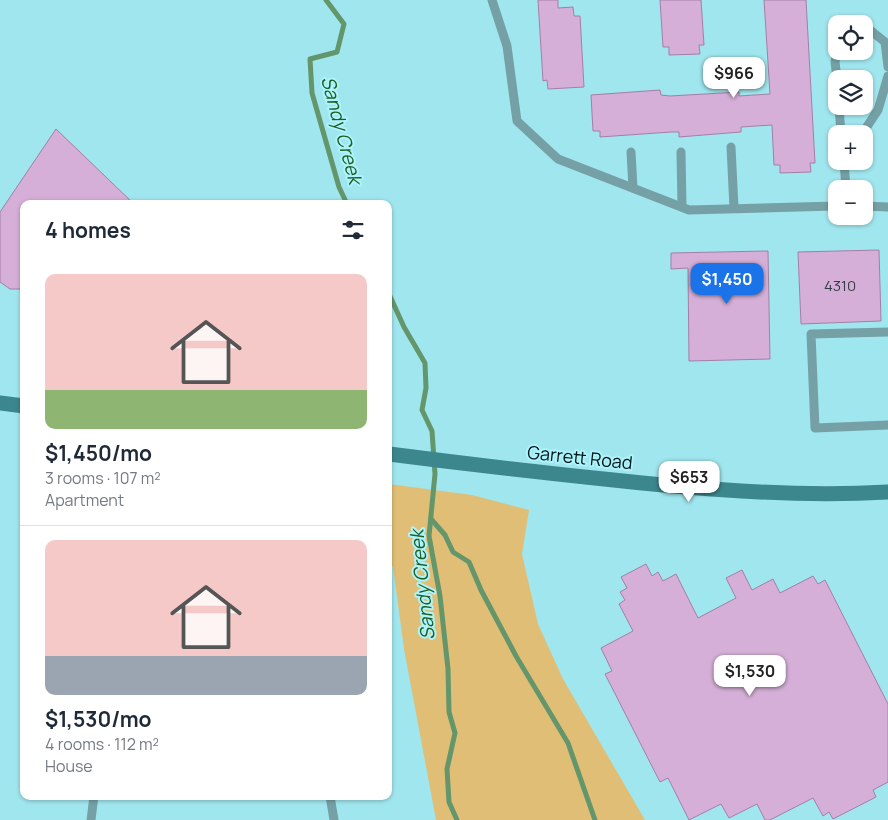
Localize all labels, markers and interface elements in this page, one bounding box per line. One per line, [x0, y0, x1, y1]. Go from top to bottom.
map controls [828, 15, 873, 225]
button: locate [828, 15, 873, 60]
pin: $966 [704, 56, 764, 99]
text: $966 [714, 62, 754, 84]
button: layers [828, 70, 873, 115]
water label: Sandy Creek [315, 73, 370, 189]
button: + [828, 125, 873, 170]
button: − [828, 180, 873, 225]
text: 4 homes [45, 216, 131, 244]
icon: filters [339, 216, 367, 244]
pin: $1,450 [686, 262, 768, 305]
text: $1,450 [702, 268, 752, 290]
house number: 4310 [824, 275, 856, 296]
icon: home [161, 307, 251, 397]
text: $1,450/mo [45, 439, 152, 467]
street label: Garrett Road [526, 440, 634, 474]
pin: $653 [659, 460, 719, 503]
text: $653 [670, 466, 708, 488]
text: 3 rooms · 107 m² [45, 467, 161, 489]
text: Apartment [45, 489, 124, 511]
water label: Sandy Creek [403, 526, 441, 641]
icon: home [161, 572, 251, 662]
pin: $1,530 [709, 654, 791, 697]
text: $1,530 [725, 660, 775, 682]
text: $1,530/mo [45, 705, 151, 733]
text: 4 rooms · 112 m² [45, 733, 159, 755]
text: House [45, 755, 93, 777]

